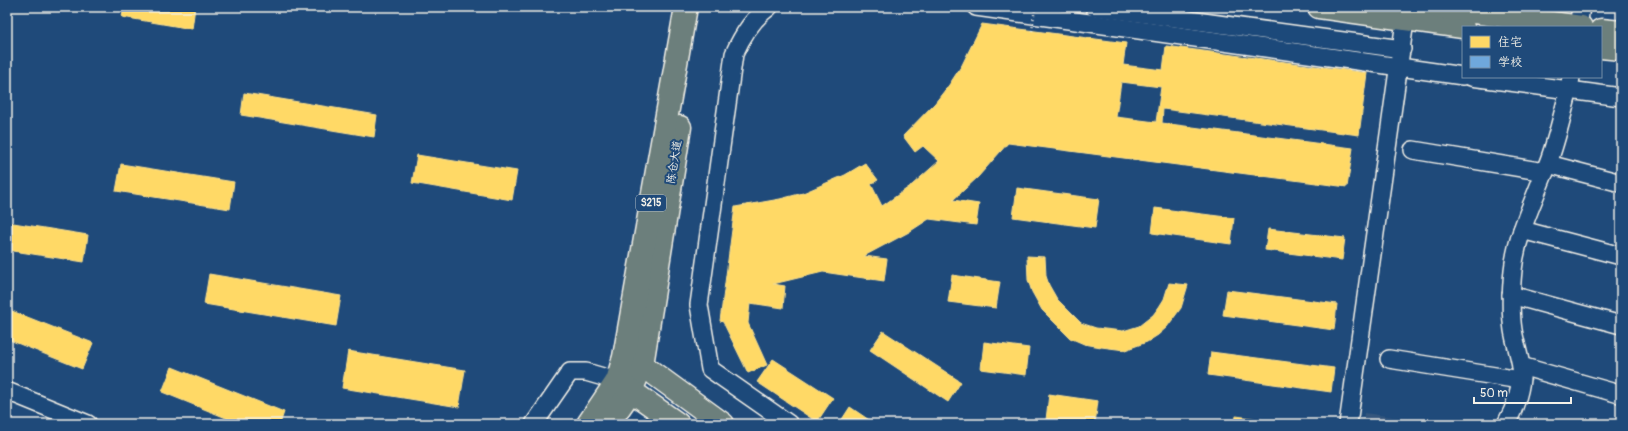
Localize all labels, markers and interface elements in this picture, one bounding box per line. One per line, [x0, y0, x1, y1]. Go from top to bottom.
legend [1462, 26, 1602, 78]
text: 住宅 [1498, 35, 1522, 50]
text: 学校 [1498, 55, 1522, 70]
street label: 陈仓大道 [664, 139, 684, 185]
road number: S215 [636, 195, 666, 211]
scale bar [1474, 379, 1571, 405]
text: 50 m [1480, 386, 1508, 401]

